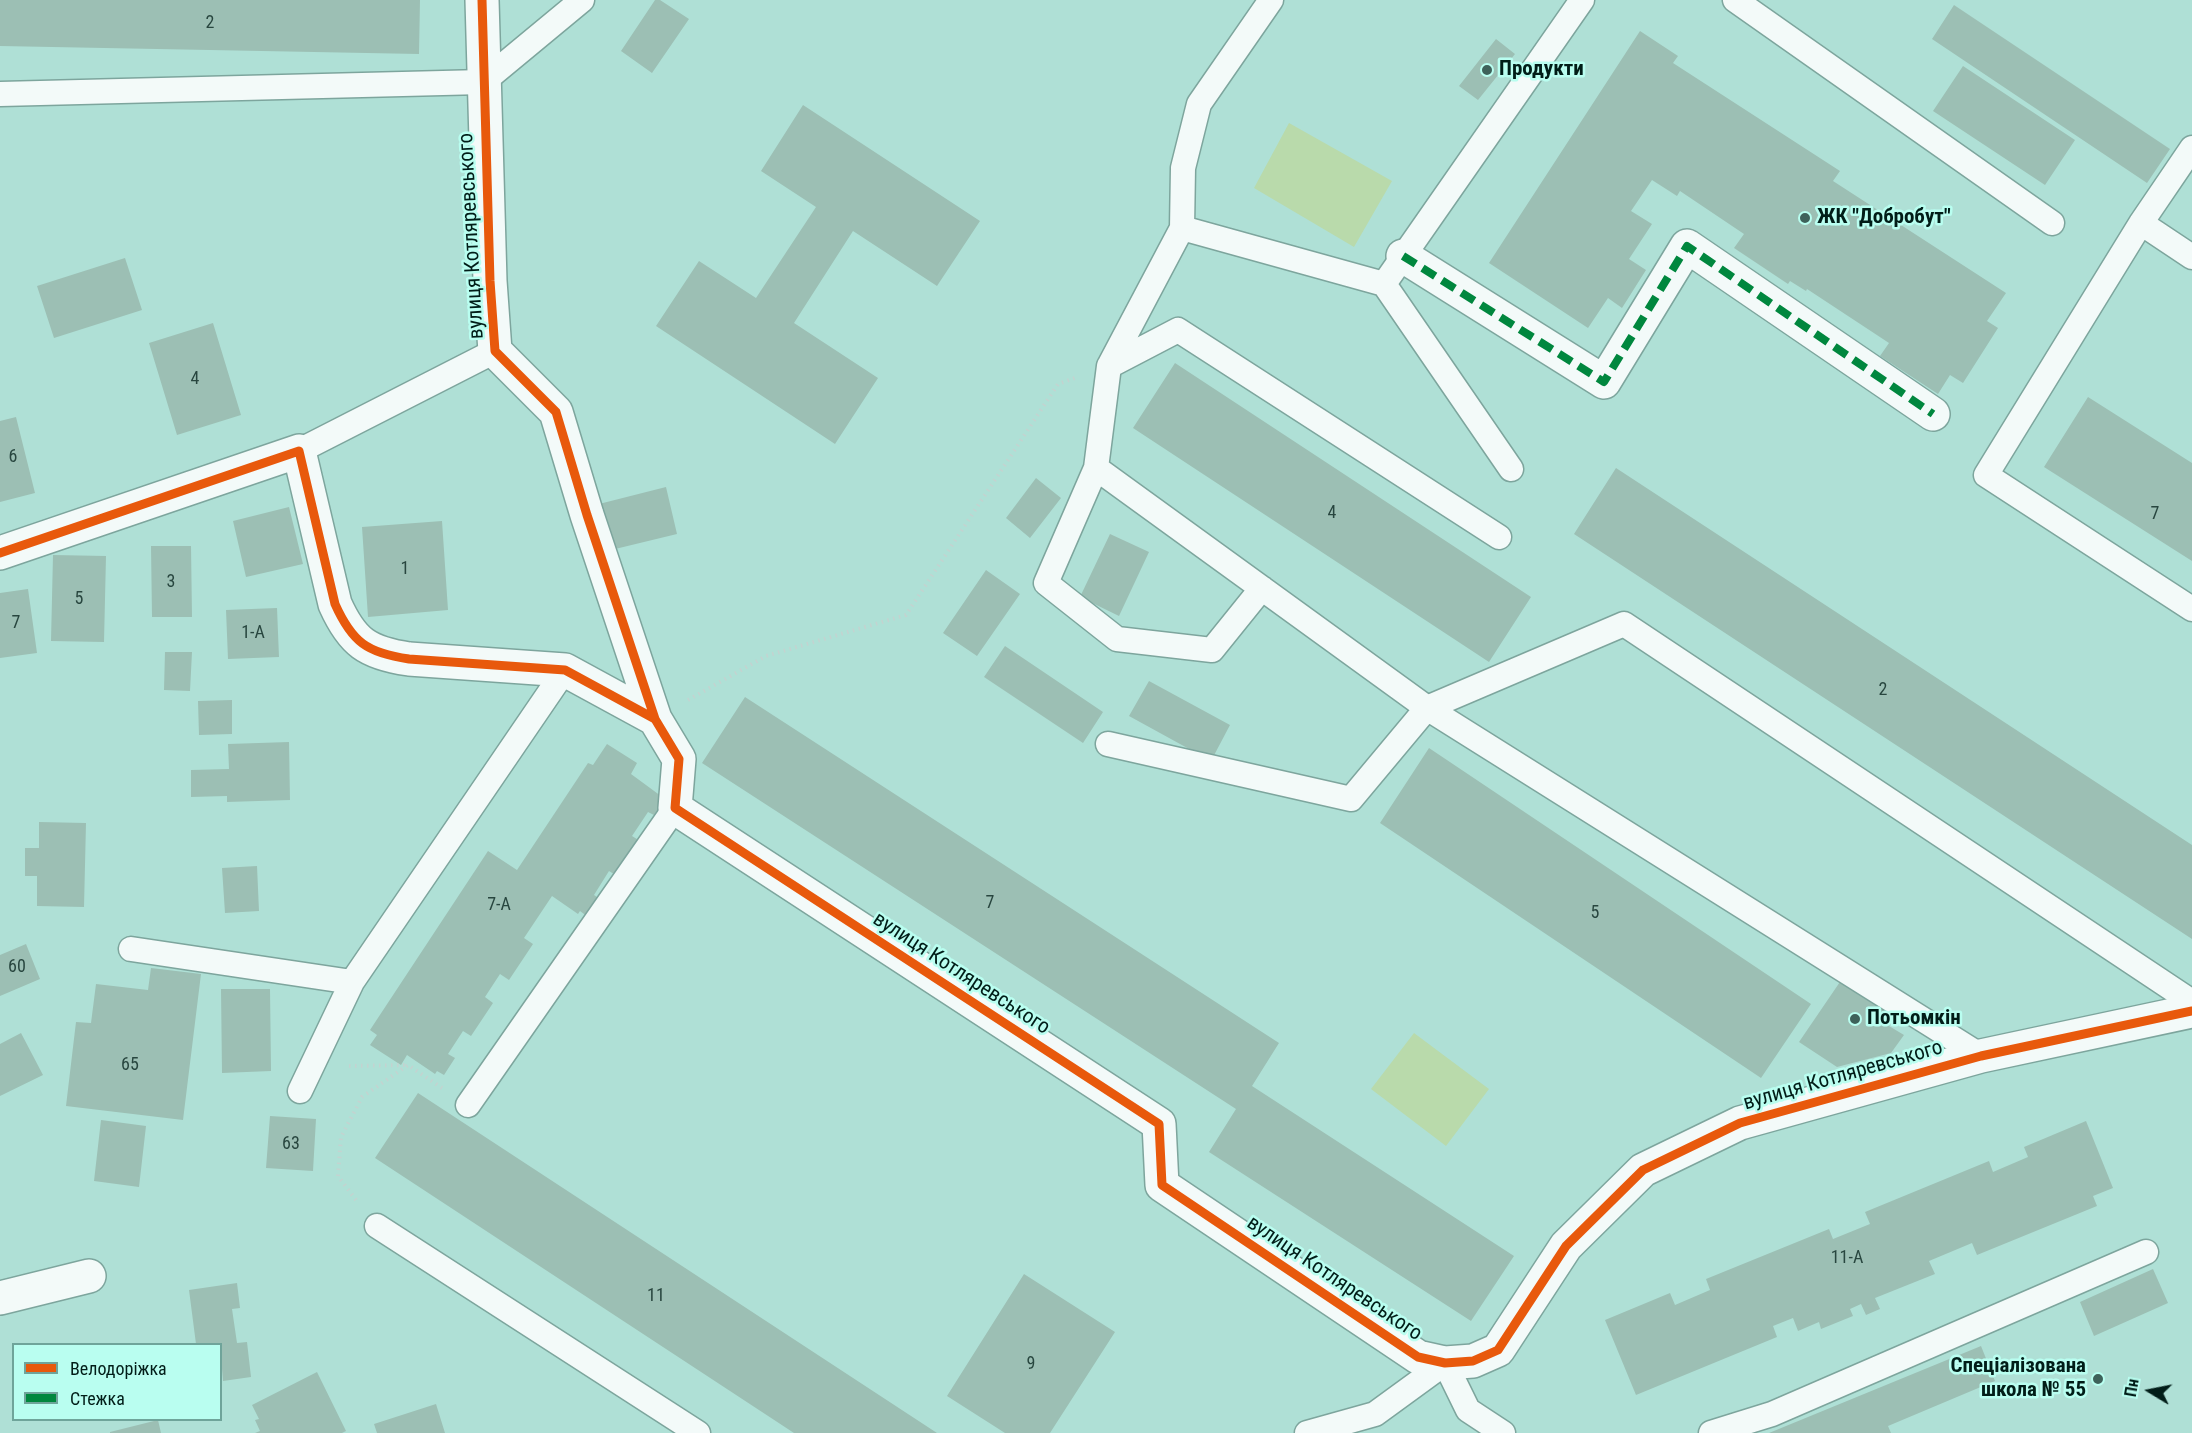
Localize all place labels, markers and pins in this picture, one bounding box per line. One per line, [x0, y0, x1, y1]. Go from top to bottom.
place label: Продукти [1499, 57, 1584, 83]
marker: Продукти [1480, 63, 1494, 77]
place label: ЖК "Добробут" [1817, 205, 1951, 231]
marker: ЖК "Добробут" [1798, 211, 1812, 225]
place label: Потьомкін [1867, 1006, 1961, 1032]
marker: Потьомкін [1848, 1012, 1862, 1026]
place label: Спеціалізована школа № 55 [1950, 1354, 2086, 1404]
marker: Спеціалізована школа № 55 [2091, 1372, 2105, 1386]

